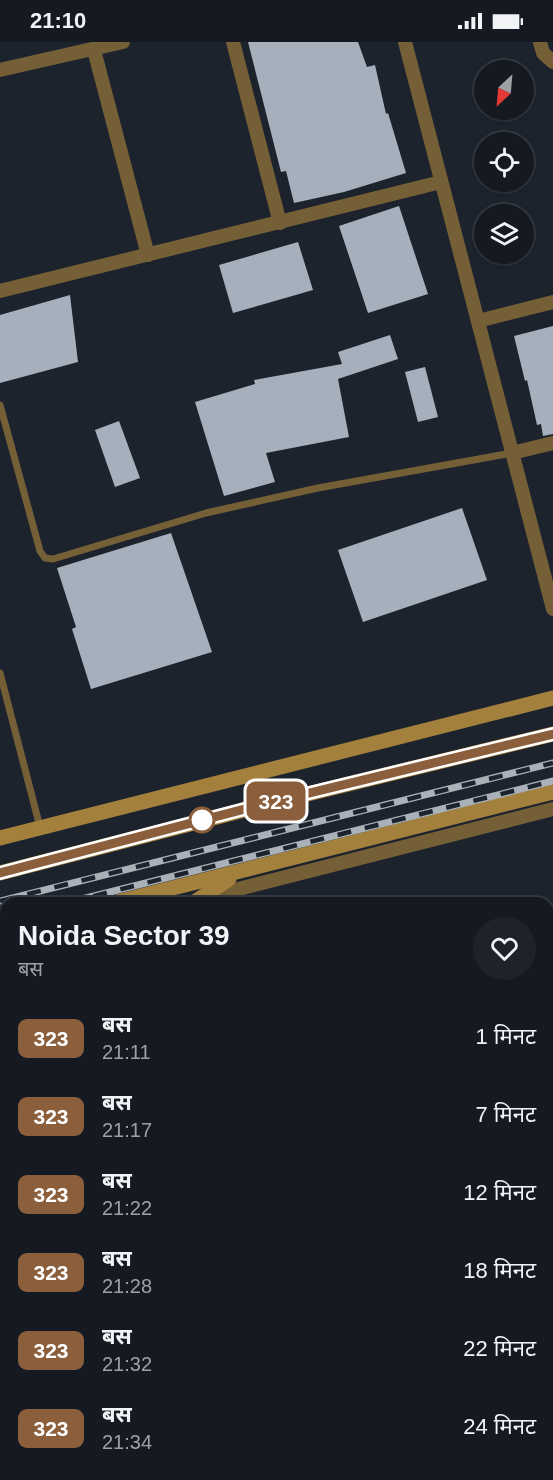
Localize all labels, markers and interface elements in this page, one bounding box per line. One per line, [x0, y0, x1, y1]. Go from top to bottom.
text: 21:10 [30, 8, 86, 33]
north arrow [474, 60, 534, 120]
map controls [474, 60, 534, 264]
button: locate [474, 132, 534, 192]
button: layers [474, 204, 534, 264]
line badge: 323 [242, 782, 310, 820]
text: 323 [258, 790, 294, 813]
unlabelled marker [189, 807, 215, 833]
button: heart [473, 917, 536, 980]
text: Noida Sector 39 [18, 920, 230, 951]
text: बस [18, 958, 43, 980]
text: बस [102, 1012, 132, 1037]
text: 1 मिनट [476, 1024, 536, 1049]
text: 323 [33, 1027, 69, 1050]
text: 21:11 [102, 1041, 151, 1063]
text: बस [102, 1090, 132, 1115]
text: 7 मिनट [476, 1102, 536, 1127]
text: 323 [33, 1105, 69, 1128]
text: 21:17 [102, 1119, 152, 1141]
text: बस [102, 1168, 132, 1193]
text: 12 मिनट [463, 1180, 536, 1205]
text: 323 [33, 1183, 69, 1206]
text: 21:22 [102, 1197, 152, 1219]
text: बस [102, 1246, 132, 1271]
text: 18 मिनट [463, 1258, 536, 1283]
text: 323 [33, 1261, 69, 1284]
text: 21:28 [102, 1275, 152, 1297]
text: बस [102, 1324, 132, 1349]
text: 22 मिनट [463, 1336, 536, 1361]
text: 323 [33, 1339, 69, 1362]
text: 21:32 [102, 1353, 152, 1375]
text: बस [102, 1402, 132, 1427]
text: 24 मिनट [463, 1414, 536, 1439]
text: 323 [33, 1417, 69, 1440]
text: 21:34 [102, 1431, 152, 1453]

